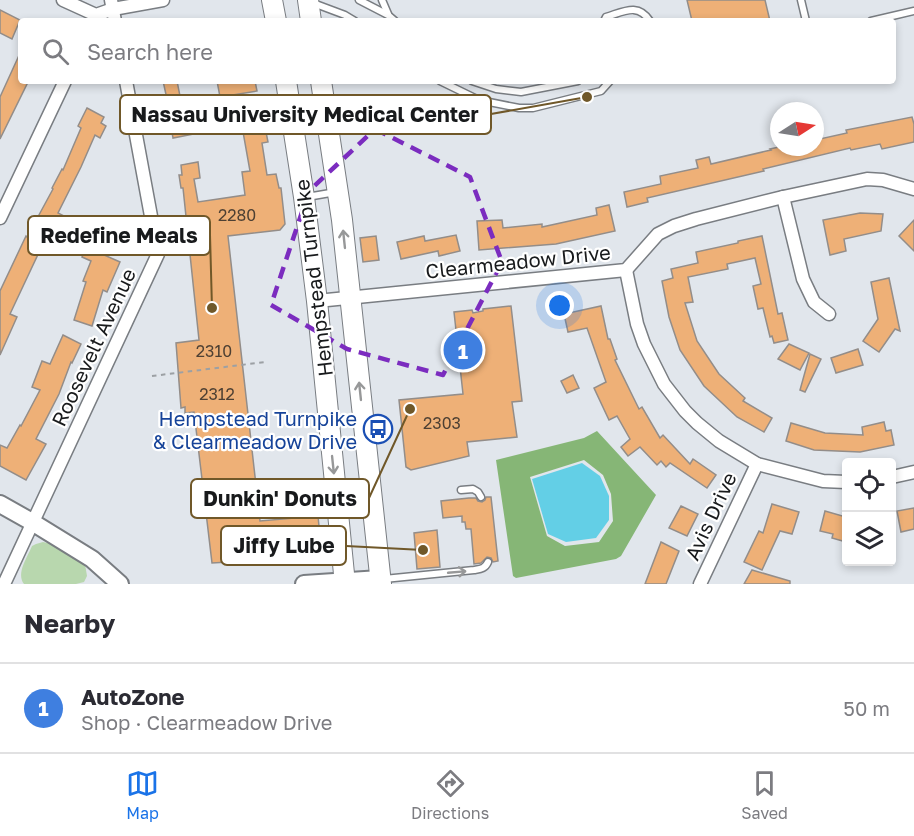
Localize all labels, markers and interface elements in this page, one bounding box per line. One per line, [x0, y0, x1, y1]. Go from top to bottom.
search box [18, 18, 896, 84]
icon: search [39, 35, 72, 68]
text: Search here [87, 38, 213, 65]
callout: Nassau University Medical Center [120, 95, 491, 134]
text: Nassau University Medical Center [131, 101, 479, 127]
north arrow [770, 102, 824, 156]
street label: Hempstead Turnpike [289, 178, 337, 378]
house number: 2280 [218, 205, 256, 225]
callout: Redefine Meals [28, 216, 210, 255]
text: Redefine Meals [40, 222, 198, 248]
one-way arrow [338, 230, 349, 250]
street label: Clearmeadow Drive [424, 239, 612, 283]
street label: Roosevelt Avenue [46, 264, 140, 430]
your location [545, 291, 574, 320]
pin: 1 [444, 328, 482, 372]
house number: 2310 [196, 341, 232, 361]
one-way arrow [354, 382, 365, 401]
house number: 2312 [199, 384, 235, 404]
place label: Hempstead Turnpike & Clearmeadow Drive [153, 406, 357, 453]
bus stop icon: Hempstead Turnpike & Clearmeadow Drive [362, 413, 394, 445]
house number: 2303 [423, 413, 461, 433]
one-way arrow [328, 454, 339, 474]
map controls [842, 458, 896, 566]
button: locate [842, 458, 896, 512]
street label: Avis Drive [679, 468, 741, 564]
callout: Dunkin' Donuts [191, 479, 369, 518]
text: Dunkin' Donuts [203, 485, 357, 511]
button: layers [842, 512, 896, 566]
callout: Jiffy Lube [221, 526, 346, 565]
text: Jiffy Lube [233, 532, 335, 558]
one-way arrow [446, 566, 466, 577]
text: Nearby [24, 608, 115, 639]
text: AutoZone [81, 683, 185, 710]
text: 1 [38, 696, 49, 720]
text: 50 m [843, 696, 890, 720]
text: Shop · Clearmeadow Drive [81, 710, 332, 734]
tab: Map [126, 767, 159, 823]
tab: Directions [411, 767, 489, 823]
tab: Saved [741, 767, 788, 823]

